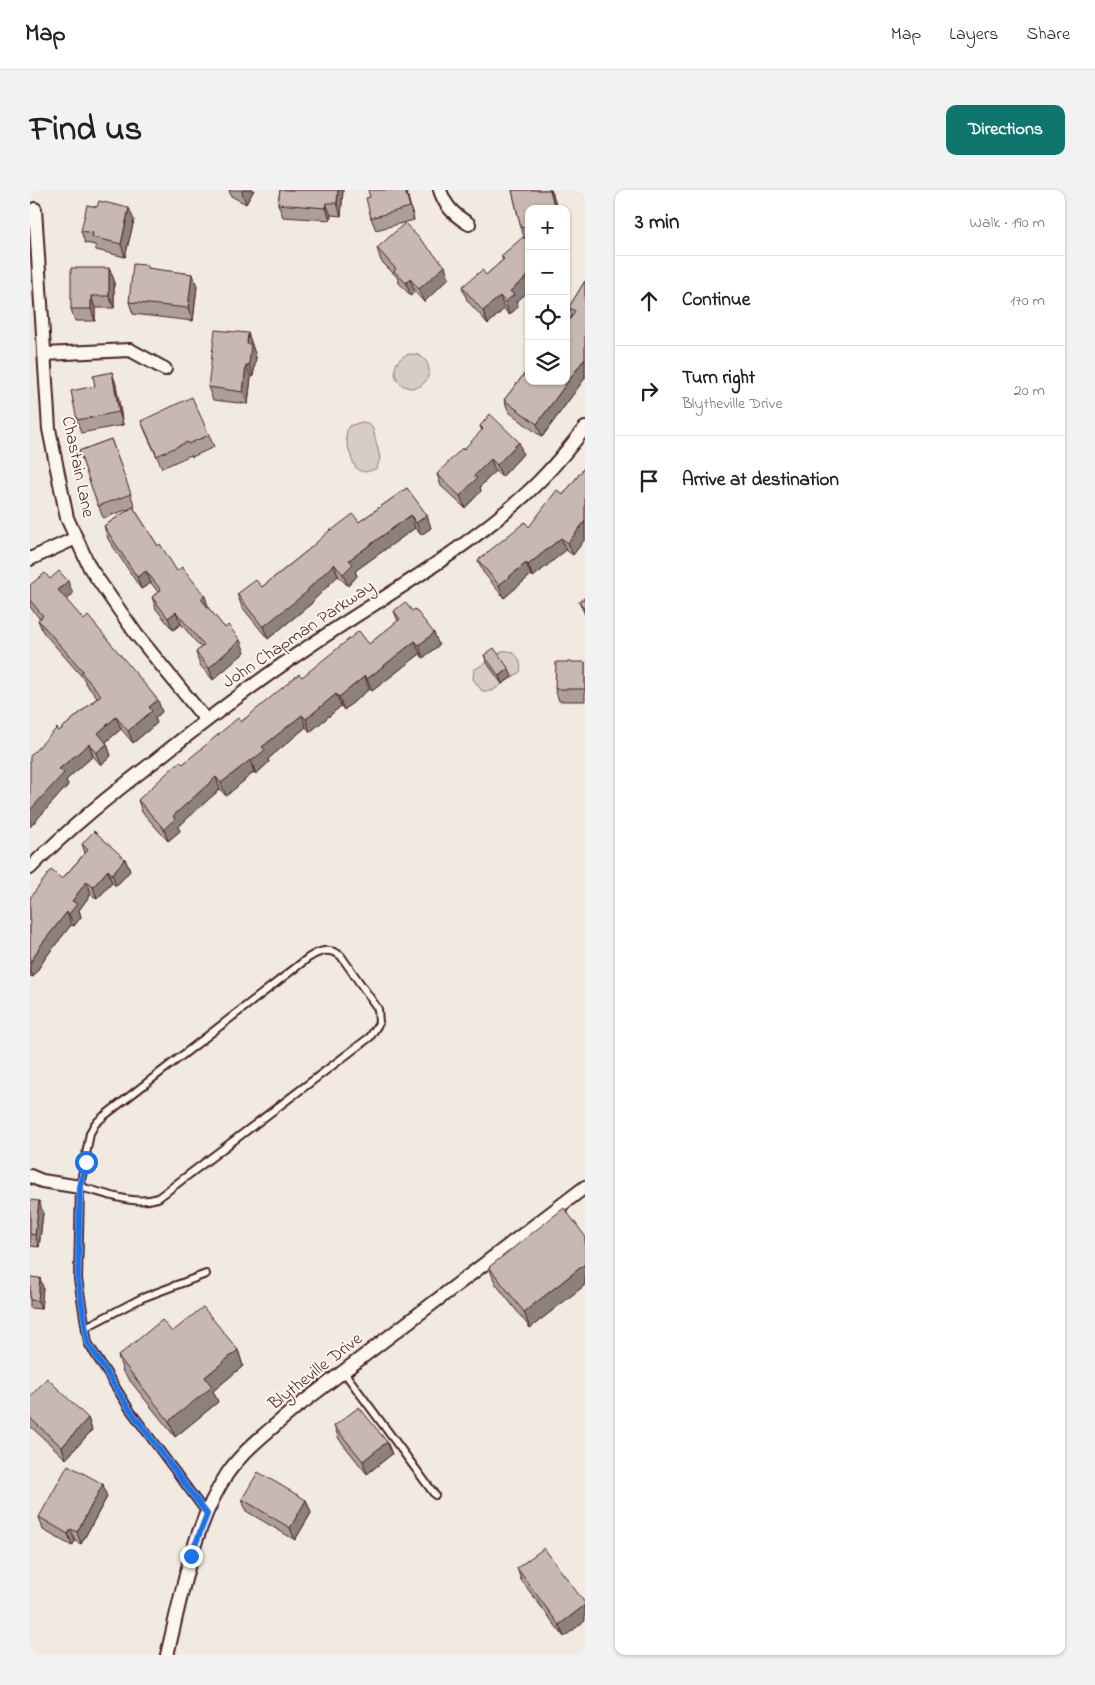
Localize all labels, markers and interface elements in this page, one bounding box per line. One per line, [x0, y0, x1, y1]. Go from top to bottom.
text: Map [25, 17, 66, 52]
text: Map [891, 22, 921, 48]
text: Layers [949, 22, 999, 48]
text: Share [1027, 22, 1070, 48]
text: Find us [30, 105, 142, 156]
button: Directions [946, 105, 1065, 155]
map controls [525, 205, 570, 385]
button: + [525, 205, 570, 250]
text: 3 min [635, 208, 679, 238]
text: Walk · 190 m [970, 211, 1045, 235]
button: − [525, 250, 570, 295]
icon: ahead [635, 287, 663, 315]
text: Continue [682, 287, 750, 314]
text: 170 m [1010, 289, 1045, 313]
button: locate [525, 295, 570, 340]
button: layers [525, 340, 570, 385]
text: Turn right [682, 365, 755, 392]
icon: right [635, 377, 663, 405]
text: 20 m [1014, 379, 1045, 403]
text: Blytheville Drive [682, 392, 783, 416]
street label: Chastain Lane [54, 414, 101, 521]
icon: arrive [635, 467, 663, 495]
text: Arrive at destination [682, 467, 839, 494]
street label: John Chapman Parkway [218, 574, 380, 696]
route start [75, 1151, 98, 1174]
street label: Blytheville Drive [263, 1326, 369, 1418]
route end [180, 1545, 203, 1568]

